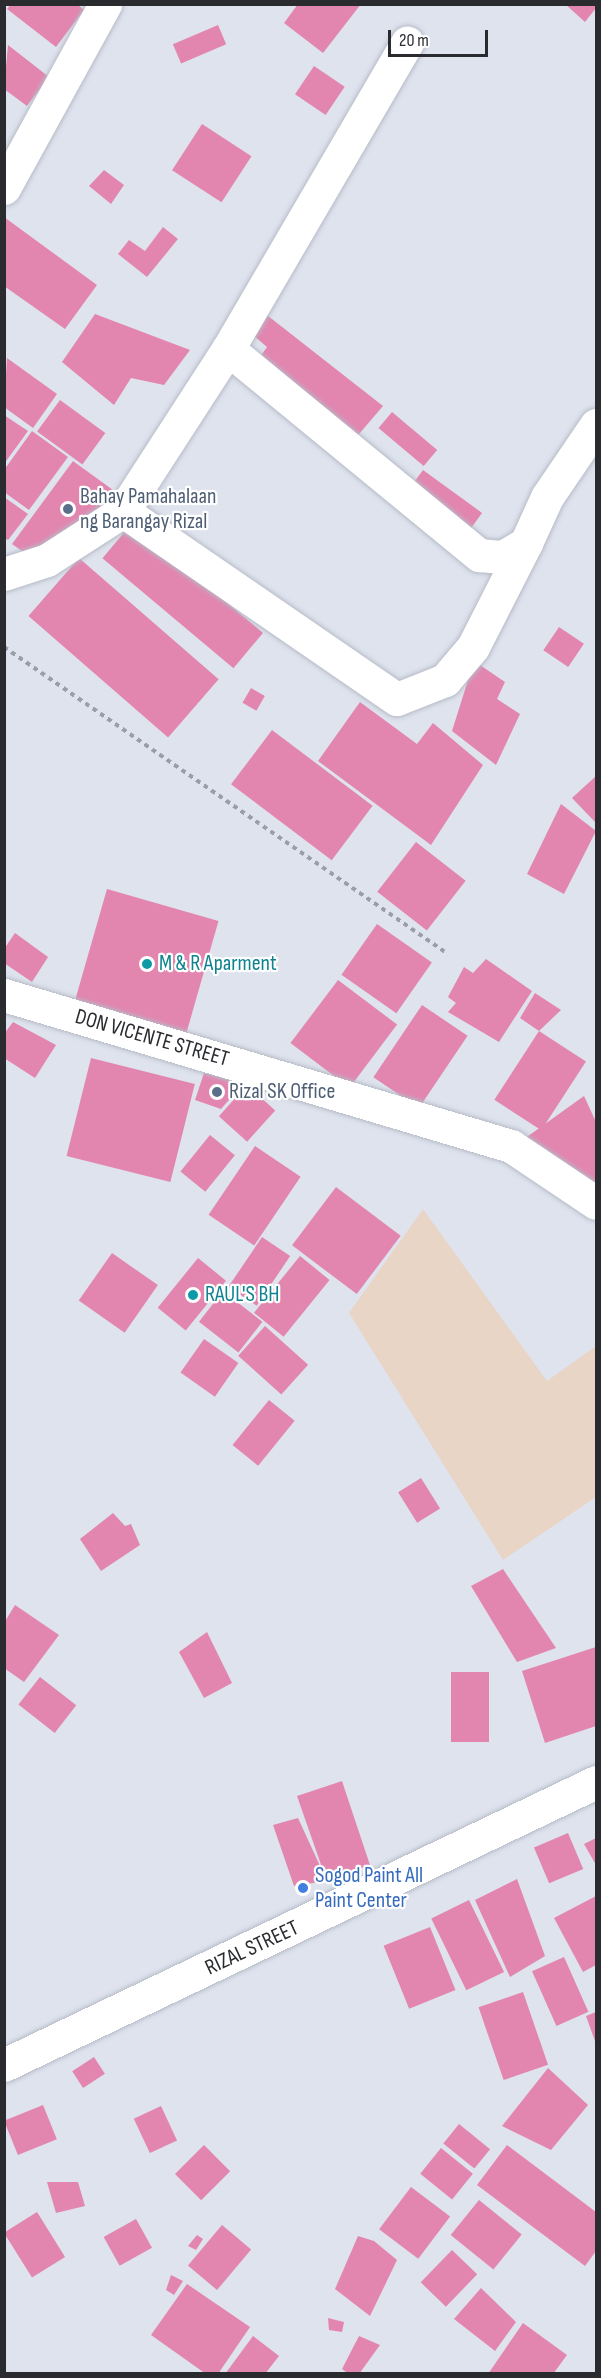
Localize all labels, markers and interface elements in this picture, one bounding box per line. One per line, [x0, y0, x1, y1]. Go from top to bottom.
scale bar [391, 18, 492, 56]
text: 20 m [399, 30, 429, 51]
place label: Bahay Pamahalaan ng Barangay Rizal [80, 483, 216, 534]
marker: Bahay Pamahalaan ng Barangay Rizal [61, 502, 75, 516]
place label: M & R Aparment [159, 951, 277, 977]
marker: M & R Aparment [140, 957, 154, 971]
street label: DON VICENTE STREET [72, 1003, 232, 1073]
place label: Rizal SK Office [229, 1079, 335, 1105]
marker: Rizal SK Office [210, 1085, 224, 1099]
place label: RAUL'S BH [205, 1282, 279, 1308]
marker: RAUL'S BH [186, 1288, 200, 1302]
place label: Sogod Paint All Paint Center [315, 1862, 423, 1914]
marker: Sogod Paint All Paint Center [296, 1881, 310, 1895]
street label: RIZAL STREET [201, 1915, 303, 1981]

